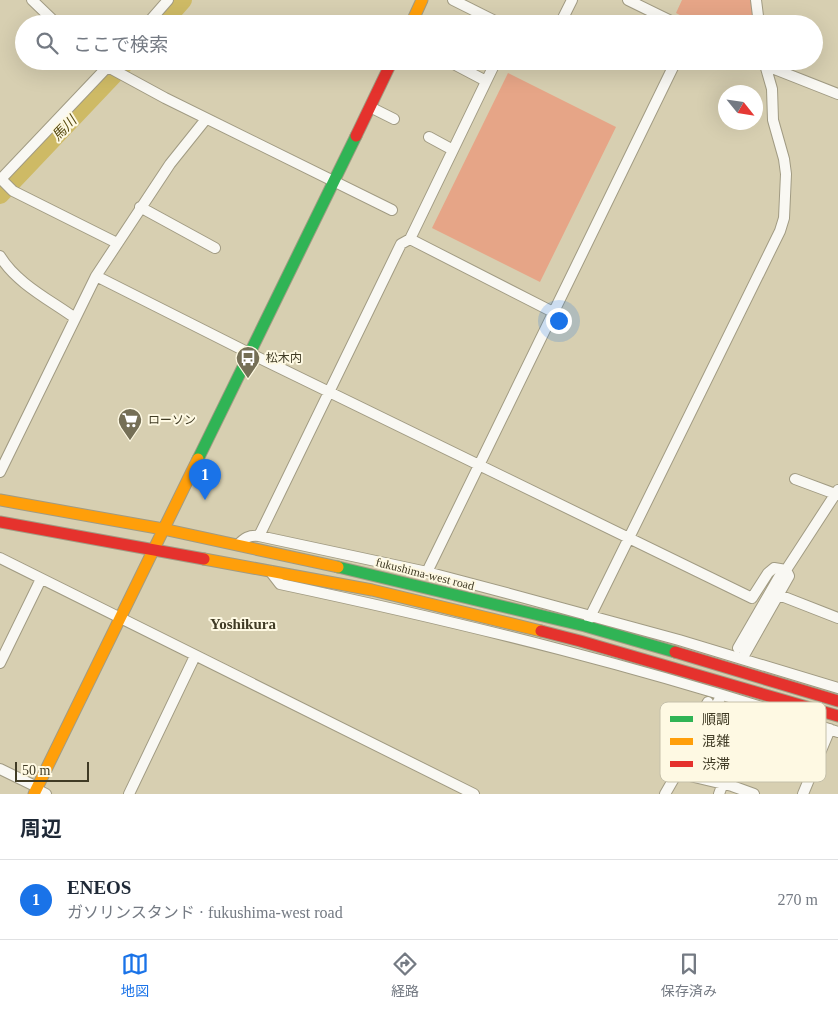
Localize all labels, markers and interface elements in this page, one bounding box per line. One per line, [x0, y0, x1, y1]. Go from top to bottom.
search box [15, 15, 823, 70]
icon: search [33, 29, 61, 57]
text: ここで検索 [73, 34, 168, 55]
north arrow [718, 85, 763, 130]
water label: 馬川 [49, 112, 81, 144]
your location [546, 308, 572, 334]
bus stop icon: 松木内 [235, 345, 261, 379]
place label: 松木内 [266, 351, 302, 365]
supermarket icon: ローソン [117, 407, 143, 441]
place label: ローソン [148, 413, 196, 427]
pin: 1 [189, 459, 221, 500]
street label: fukushima-west road [374, 555, 476, 593]
district label: Yoshikura [210, 616, 276, 632]
legend [660, 702, 826, 782]
text: 順調 [702, 712, 730, 727]
text: 混雑 [702, 733, 730, 749]
text: 渋滞 [702, 757, 730, 772]
scale bar [15, 759, 89, 782]
text: 50 m [22, 763, 50, 778]
text: 周辺 [20, 817, 62, 841]
text: ENEOS [67, 877, 131, 898]
text: 1 [32, 891, 40, 908]
text: 270 m [778, 891, 818, 908]
text: ガソリンスタンド · fukushima-west road [67, 904, 343, 921]
tab: 地図 [121, 950, 149, 1000]
tab: 経路 [391, 950, 419, 1000]
tab: 保存済み [661, 950, 717, 1000]

